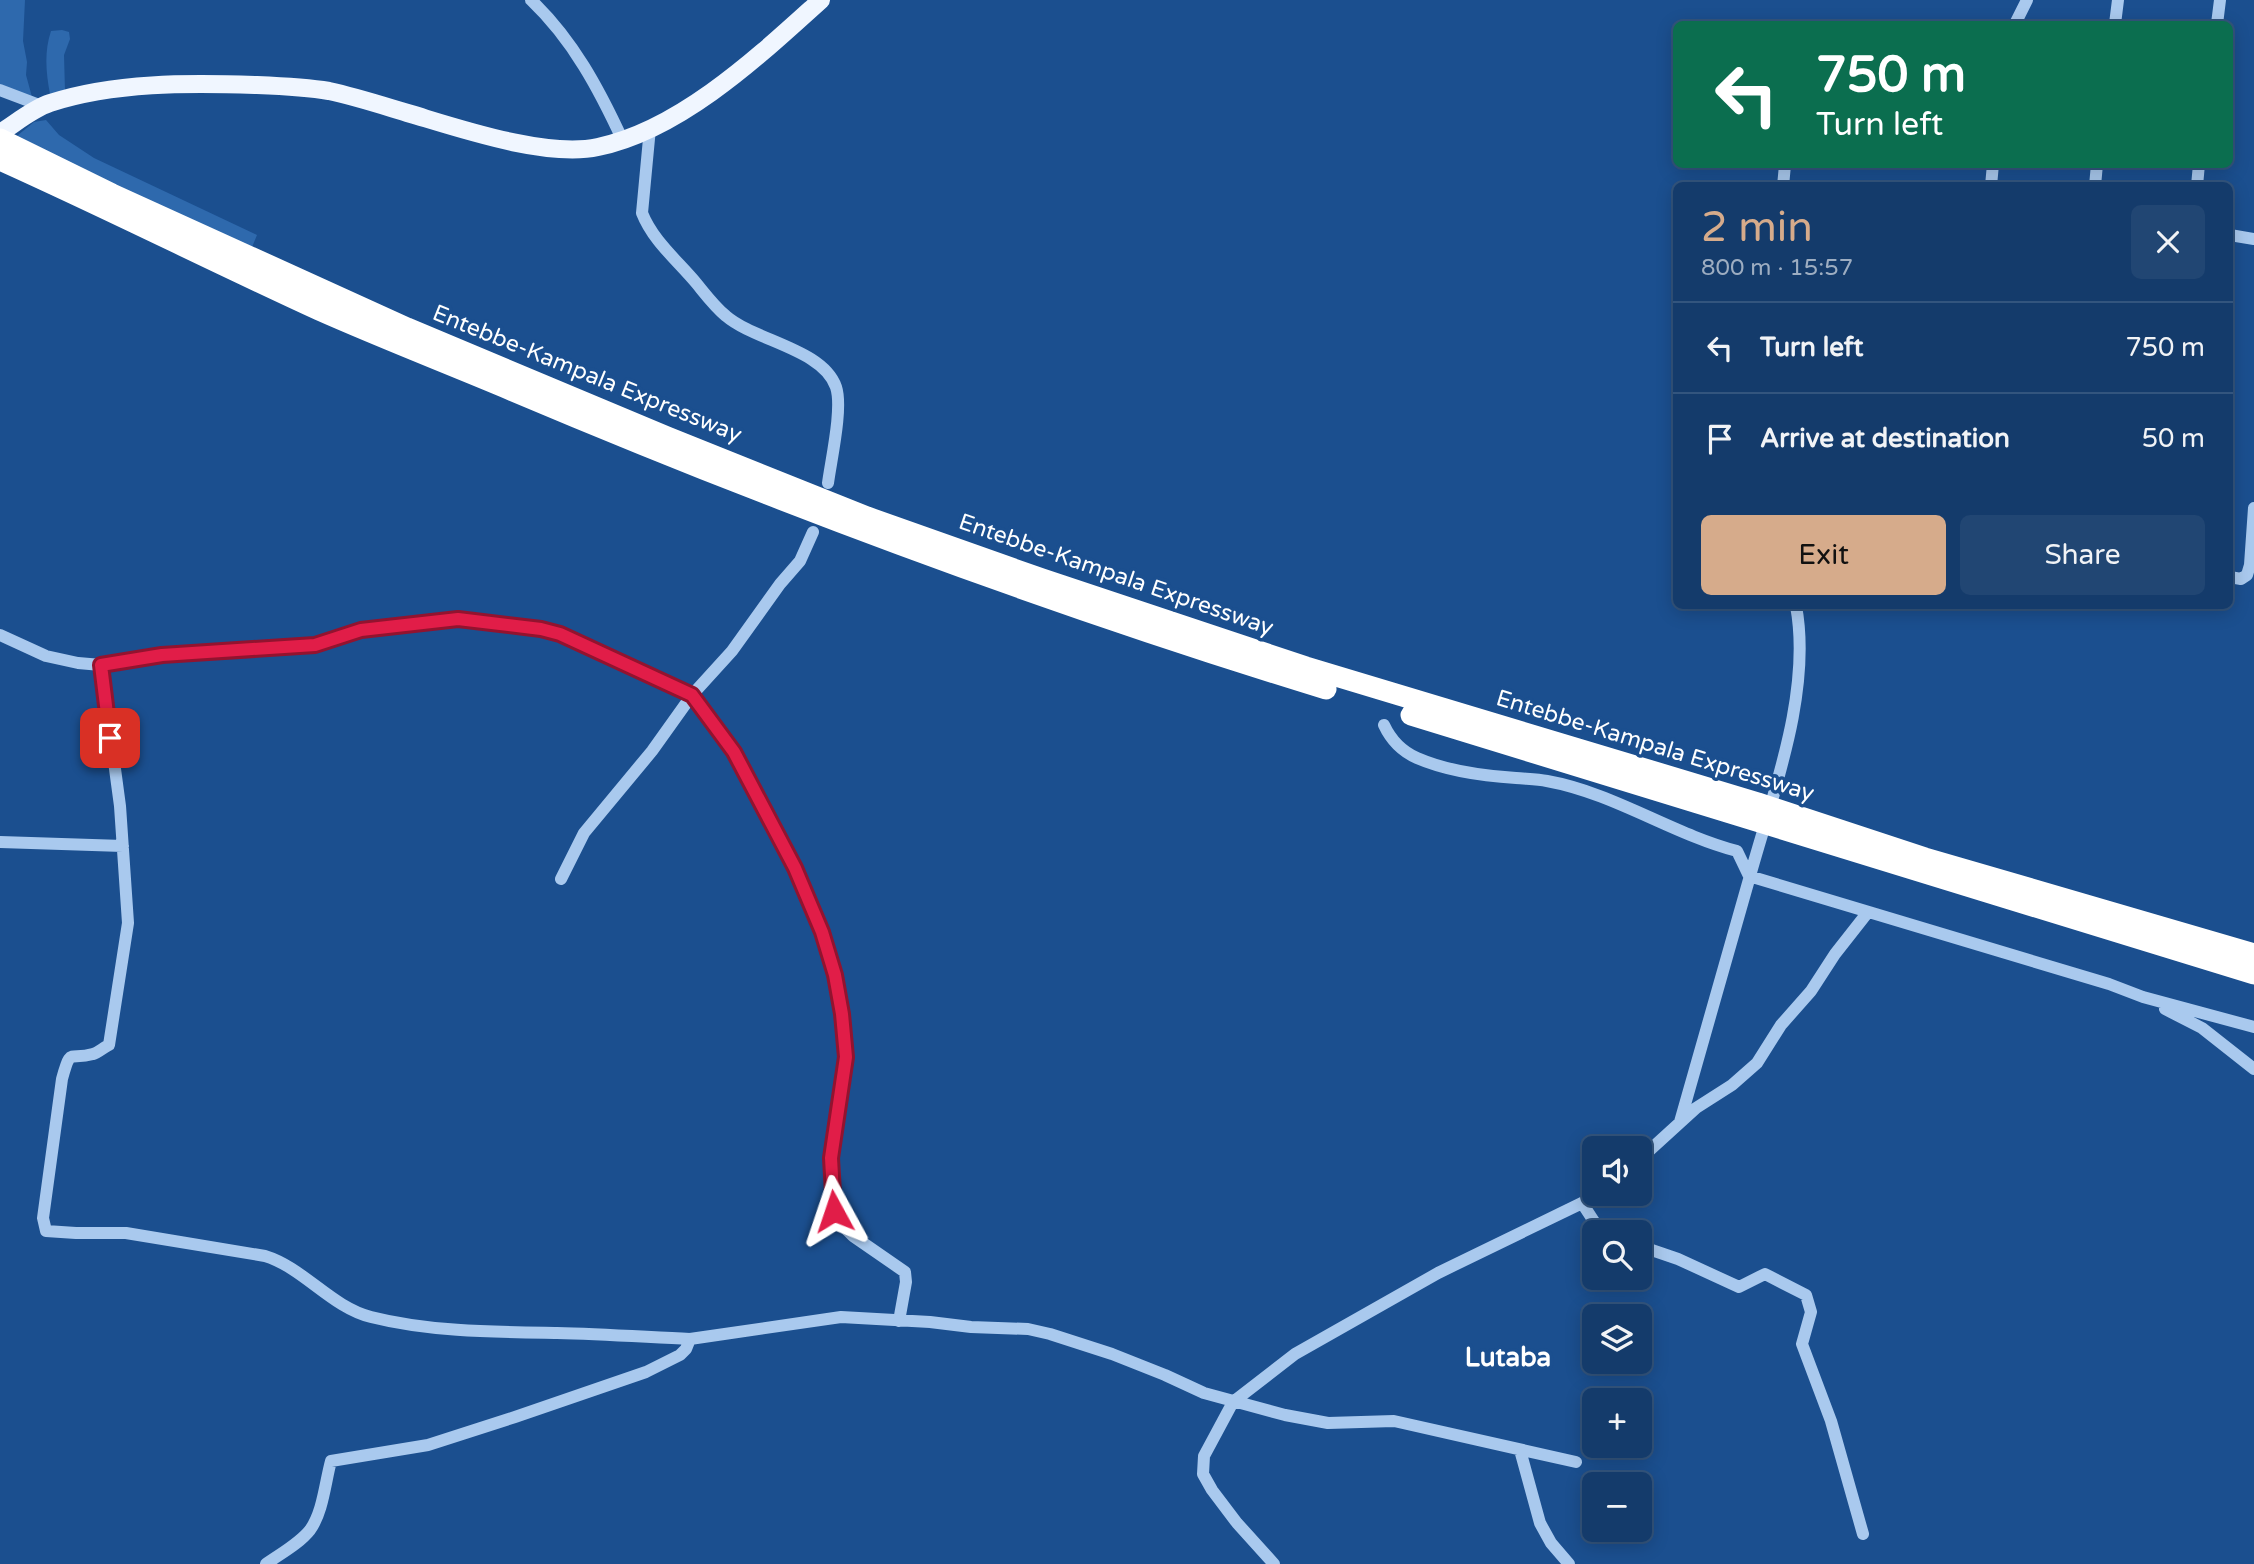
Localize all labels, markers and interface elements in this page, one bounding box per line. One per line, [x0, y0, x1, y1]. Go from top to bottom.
text: 750 m [1816, 46, 1966, 105]
icon: left [1701, 49, 1792, 140]
text: Turn left [1816, 106, 1943, 144]
text: 2 min [1701, 202, 1813, 253]
button: close [2131, 205, 2205, 279]
text: 800 m · 15:57 [1701, 254, 1853, 282]
street label: Entebbe-Kampala Expressway [428, 299, 746, 449]
icon: left [1701, 329, 1739, 367]
text: Turn left [1760, 332, 1863, 363]
text: 750 m [2125, 332, 2205, 363]
icon: arrive [1701, 420, 1739, 458]
text: Arrive at destination [1760, 423, 2010, 454]
text: 50 m [2142, 423, 2205, 454]
street label: Entebbe-Kampala Expressway [955, 508, 1277, 642]
button: Exit [1701, 515, 1946, 595]
button: Share [1960, 515, 2205, 595]
street label: Entebbe-Kampala Expressway [1493, 684, 1817, 808]
pin [80, 708, 140, 768]
icon: arrive [91, 719, 129, 757]
map controls [1582, 1136, 1652, 1542]
button: sound [1582, 1136, 1652, 1206]
position arrow [797, 1174, 871, 1248]
button: search [1582, 1220, 1652, 1290]
button: layers [1582, 1304, 1652, 1374]
district label: Lutaba [1465, 1342, 1551, 1373]
button: + [1582, 1388, 1652, 1458]
button: − [1582, 1472, 1652, 1542]

